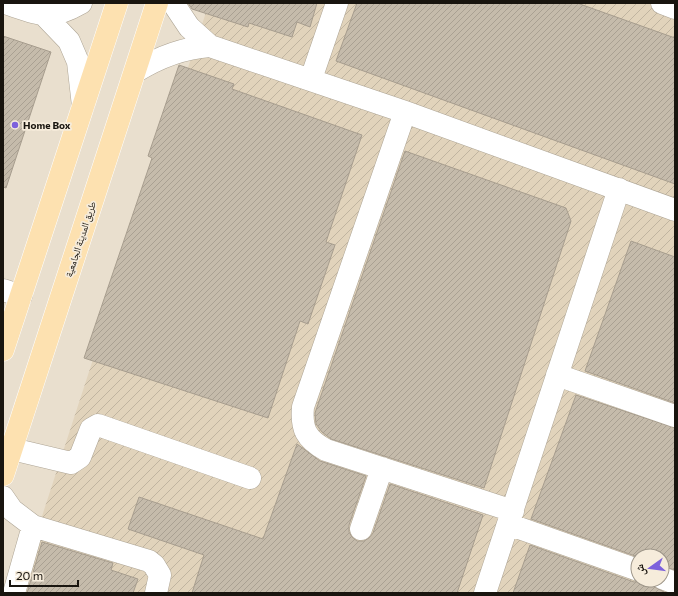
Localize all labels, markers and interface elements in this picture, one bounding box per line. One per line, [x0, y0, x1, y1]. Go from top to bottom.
place label: Home Box [23, 119, 71, 131]
marker: Home Box [10, 120, 20, 130]
street label: طريق المدينة الجامعية [62, 199, 99, 279]
north arrow [630, 548, 670, 588]
scale bar [10, 562, 78, 588]
text: ش [632, 563, 649, 578]
text: 20 m [16, 568, 43, 582]

